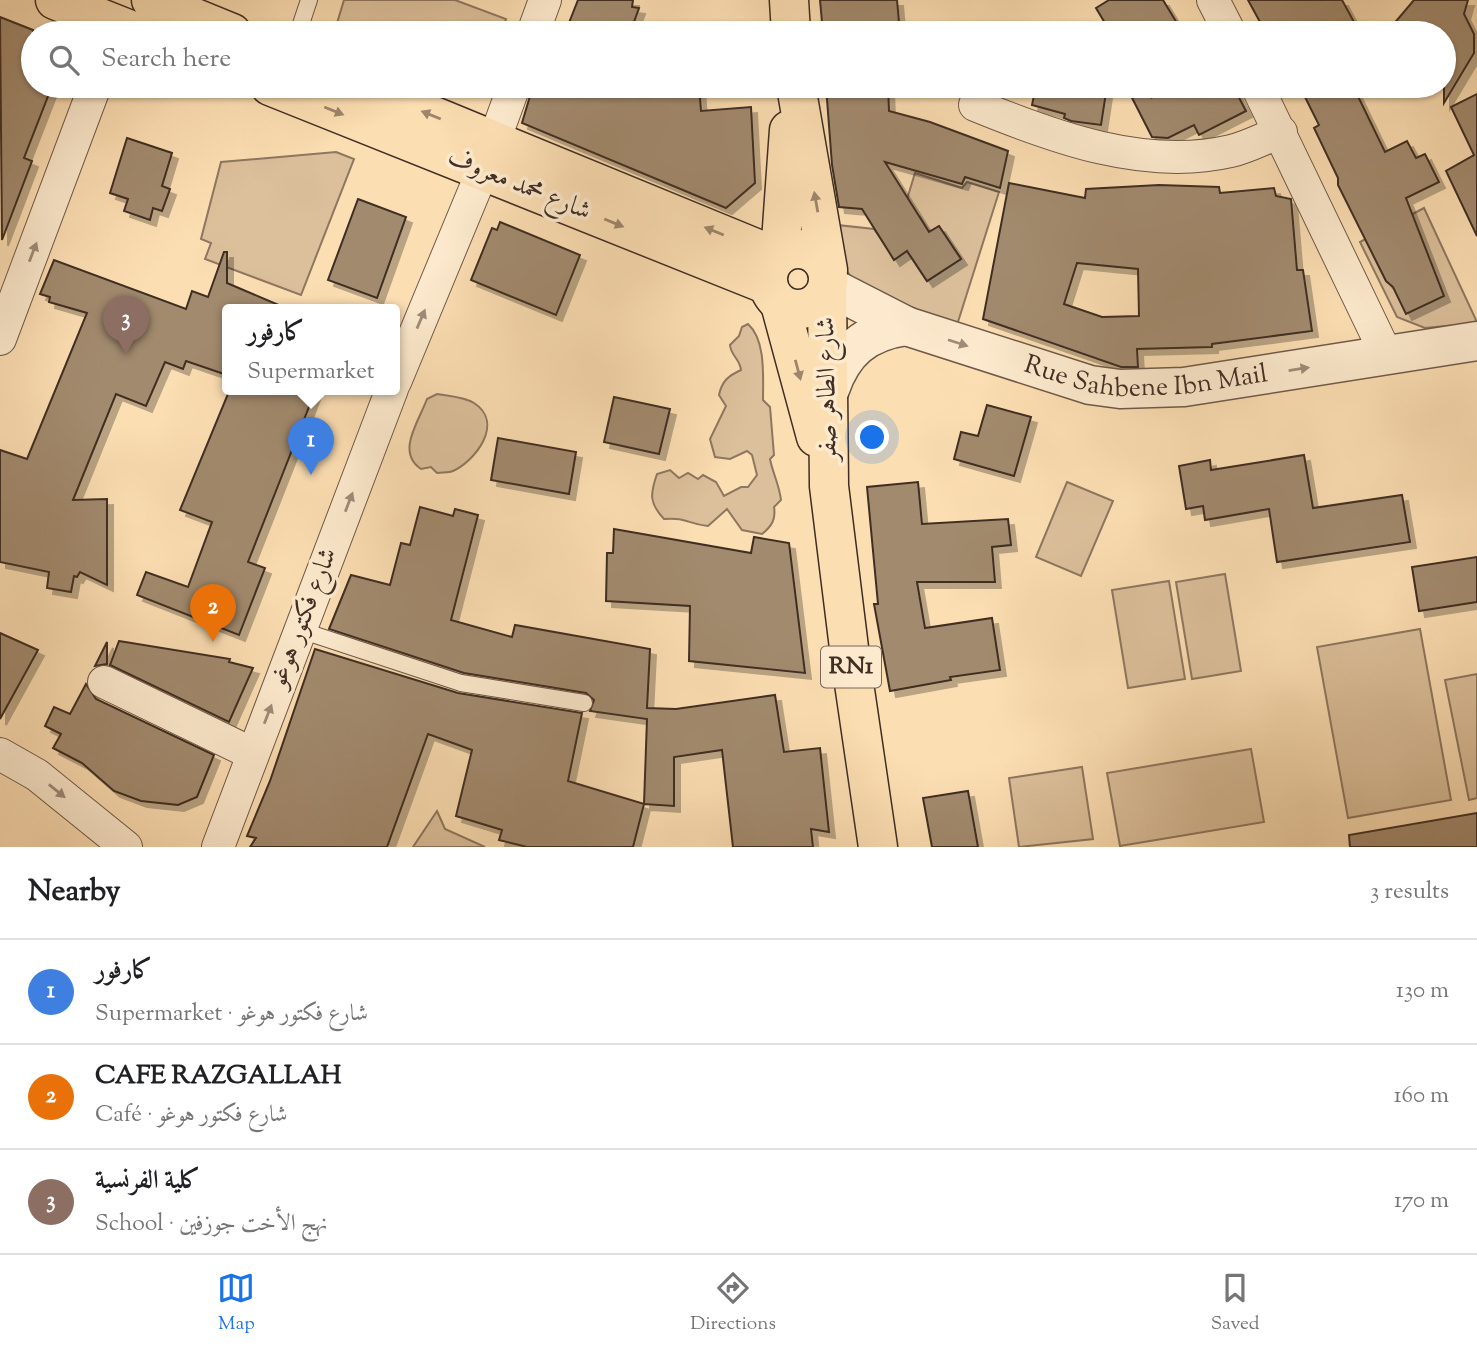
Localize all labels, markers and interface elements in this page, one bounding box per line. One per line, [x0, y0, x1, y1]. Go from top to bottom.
search box [21, 21, 1456, 98]
icon: search [45, 41, 83, 79]
text: Search here [101, 41, 231, 78]
one-way arrow [323, 105, 344, 116]
one-way arrow [420, 109, 441, 120]
street label: شارع محمد معروف [441, 139, 596, 232]
one-way arrow [810, 191, 821, 213]
one-way arrow [604, 218, 625, 229]
one-way arrow [704, 225, 725, 236]
one-way arrow [27, 241, 38, 262]
pin: 3 [103, 296, 149, 354]
popup [222, 304, 400, 395]
one-way arrow [416, 308, 427, 329]
text: كارفور [247, 315, 305, 352]
street label: شارع الطاهر صفر [808, 317, 849, 464]
one-way arrow [947, 338, 968, 349]
street label: Rue Sahbene Ibn Mail [1019, 347, 1270, 408]
text: Supermarket [247, 356, 375, 389]
one-way arrow [793, 359, 804, 381]
one-way arrow [1288, 364, 1310, 375]
pin: 1 [288, 417, 334, 475]
your location [855, 420, 889, 454]
one-way arrow [343, 491, 354, 512]
street label: شارع فكتور هوغو [259, 543, 349, 696]
pin: 2 [190, 584, 236, 642]
road number: RN1 [821, 646, 881, 688]
one-way arrow [262, 704, 273, 725]
one-way arrow [47, 783, 65, 798]
text: Nearby [28, 871, 120, 914]
text: 3 results [1370, 876, 1449, 909]
text: كارفور [95, 953, 153, 990]
text: 1 [47, 975, 55, 1008]
text: 130 m [1396, 975, 1449, 1008]
text: Supermarket · شارع فكتور هوغو [95, 998, 368, 1031]
text: CAFE RAZGALLAH [95, 1058, 341, 1095]
text: 2 [46, 1080, 56, 1113]
text: 160 m [1394, 1080, 1449, 1113]
text: Café · شارع فكتور هوغو [95, 1099, 288, 1132]
text: كلية الفرنسية [95, 1163, 201, 1200]
text: 3 [46, 1185, 56, 1218]
text: 170 m [1394, 1185, 1449, 1218]
text: School · نهج الأخت جوزفين [95, 1208, 328, 1241]
tab: Map [217, 1269, 255, 1338]
tab: Directions [690, 1269, 776, 1338]
tab: Saved [1211, 1269, 1260, 1338]

